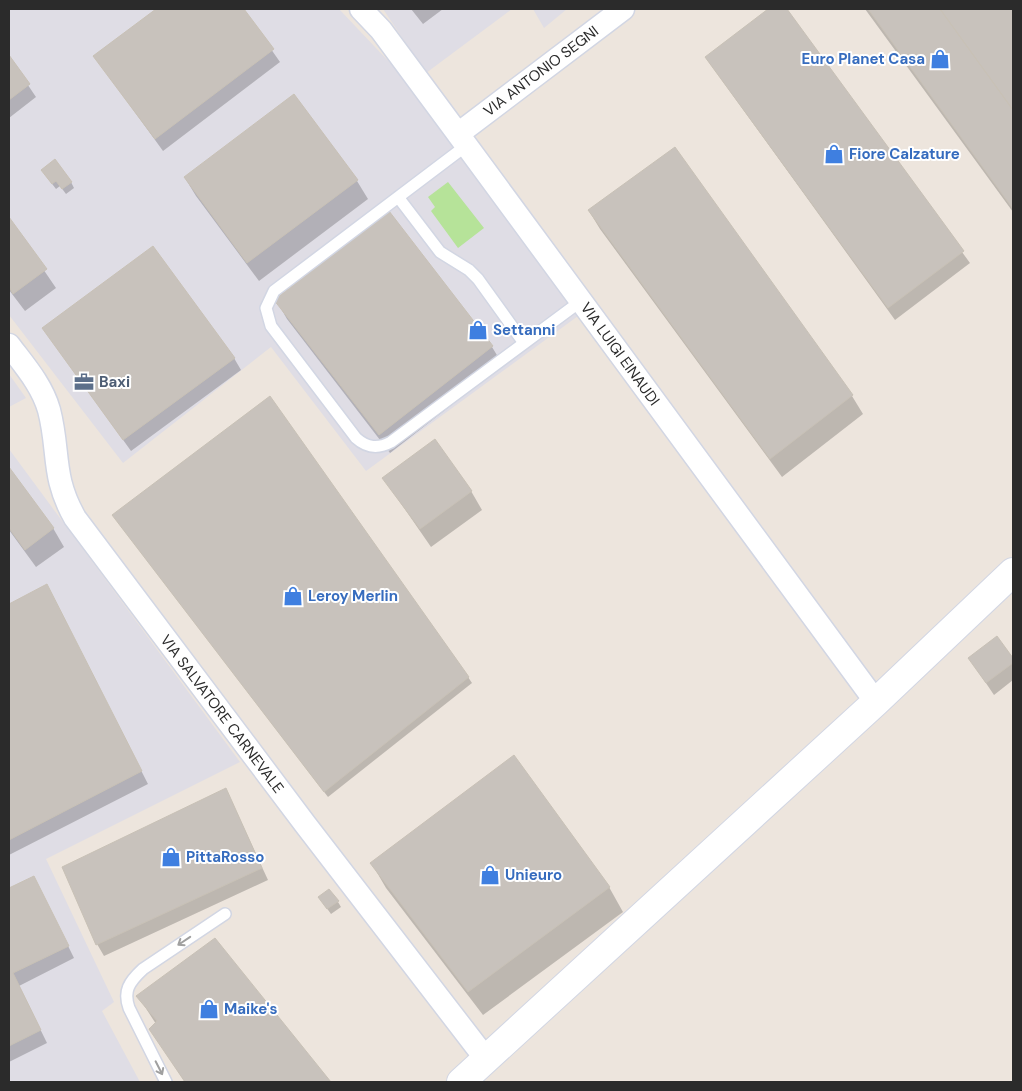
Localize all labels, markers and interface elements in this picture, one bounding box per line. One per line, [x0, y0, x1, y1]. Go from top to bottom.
street label: VIA ANTONIO SEGNI [479, 21, 603, 121]
shop icon: Euro Planet Casa [929, 48, 951, 70]
place label: Euro Planet Casa [801, 49, 925, 69]
shop icon: Fiore Calzature [823, 143, 845, 165]
place label: Fiore Calzature [849, 144, 960, 164]
street label: VIA LUIGI EINAUDI [576, 299, 664, 409]
shop icon: Settanni [467, 319, 489, 341]
place label: Settanni [493, 320, 555, 340]
office icon: Baxi [73, 371, 95, 393]
place label: Baxi [99, 372, 130, 392]
shop icon: Leroy Merlin [282, 585, 304, 607]
place label: Leroy Merlin [308, 586, 398, 606]
street label: VIA SALVATORE CARNEVALE [156, 631, 288, 797]
shop icon: PittaRosso [160, 846, 182, 868]
place label: PittaRosso [186, 847, 264, 867]
shop icon: Unieuro [479, 864, 501, 886]
place label: Unieuro [505, 865, 562, 885]
one-way arrow [178, 936, 192, 946]
shop icon: Maike's [198, 998, 220, 1020]
place label: Maike's [224, 999, 277, 1019]
one-way arrow [155, 1060, 164, 1075]

